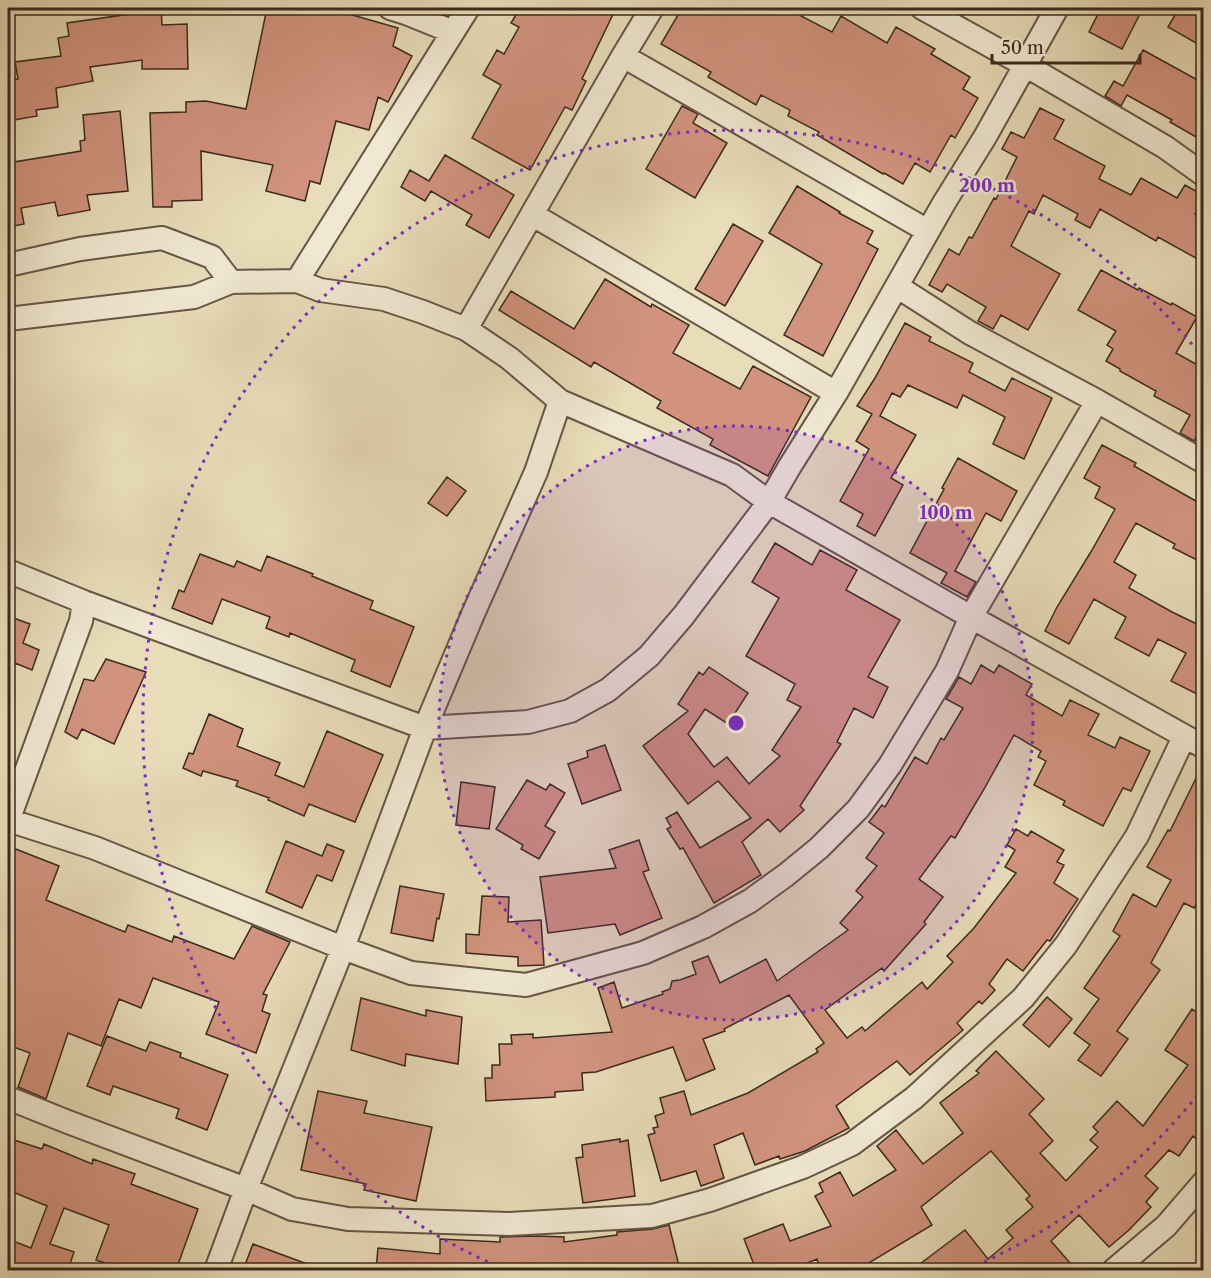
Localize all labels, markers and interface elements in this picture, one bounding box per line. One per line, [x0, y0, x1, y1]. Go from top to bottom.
scale bar [992, 27, 1140, 65]
text: 50 m [1001, 37, 1044, 59]
text: 200 m [959, 175, 1015, 197]
text: 100 m [919, 502, 973, 524]
centre of rings [726, 713, 746, 733]

